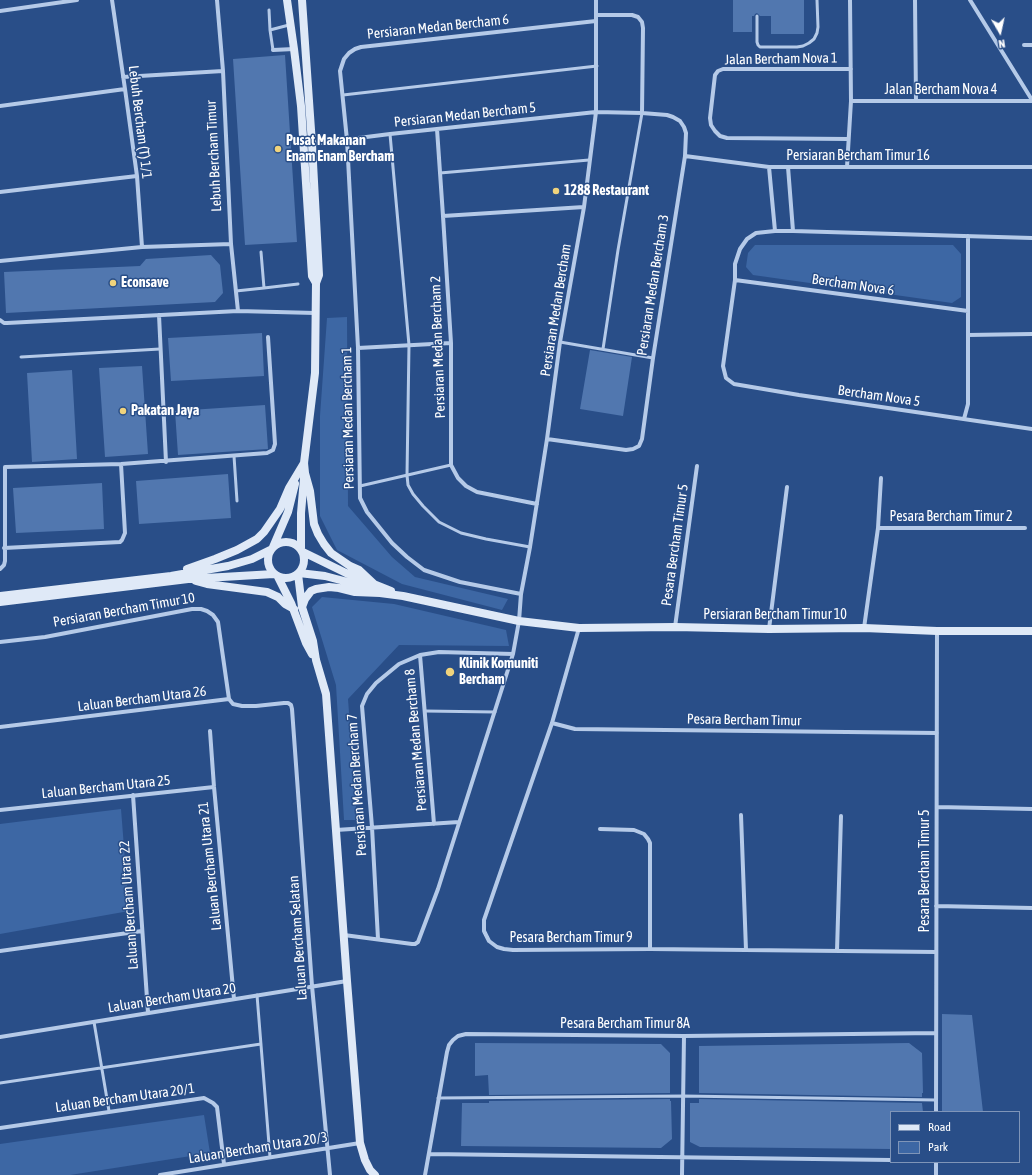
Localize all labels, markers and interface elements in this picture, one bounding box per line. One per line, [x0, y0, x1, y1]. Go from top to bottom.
street label: Persiaran Medan Bercham 6 [366, 11, 510, 43]
north arrow [980, 12, 1020, 52]
text: N [998, 37, 1006, 50]
street label: Jalan Bercham Nova 1 [724, 50, 838, 68]
street label: Lebuh Bercham (T) 1/1 [125, 64, 155, 180]
street label: Jalan Bercham Nova 4 [885, 82, 997, 98]
street label: Persiaran Medan Bercham 5 [393, 99, 537, 131]
street label: Lebuh Bercham Timur [203, 100, 225, 212]
place label: Pusat Makanan Enam Enam Bercham [286, 133, 394, 166]
marker: Pusat Makanan Enam Enam Bercham [273, 144, 283, 154]
street label: Persiaran Bercham Timur 16 [786, 148, 930, 164]
place label: 1288 Restaurant [564, 183, 649, 199]
marker: 1288 Restaurant [551, 186, 561, 196]
street label: Persiaran Medan Bercham 3 [634, 213, 672, 357]
street label: Persiaran Medan Bercham [537, 242, 575, 378]
street label: Bercham Nova 6 [811, 271, 895, 299]
place label: Econsave [121, 275, 169, 291]
street label: Persiaran Medan Bercham 2 [427, 275, 449, 419]
marker: Econsave [108, 278, 118, 288]
street label: Persiaran Medan Bercham 1 [338, 347, 358, 489]
street label: Bercham Nova 5 [837, 382, 921, 410]
place label: Pakatan Jaya [131, 403, 199, 419]
marker: Pakatan Jaya [118, 406, 128, 416]
street label: Pesara Bercham Timur 5 [658, 483, 692, 607]
street label: Pesara Bercham Timur 2 [890, 509, 1012, 525]
street label: Persiaran Bercham Timur 10 [52, 589, 196, 631]
street label: Persiaran Bercham Timur 10 [703, 607, 847, 623]
place label: Klinik Komuniti Bercham [459, 656, 538, 688]
marker: Klinik Komuniti Bercham [444, 666, 456, 678]
street label: Persiaran Medan Bercham 8 [401, 668, 431, 812]
street label: Laluan Bercham Utara 26 [77, 683, 207, 715]
street label: Pesara Bercham Timur [687, 711, 801, 729]
street label: Persiaran Medan Bercham 7 [344, 713, 370, 857]
street label: Laluan Bercham Utara 25 [41, 772, 171, 802]
street label: Laluan Bercham Utara 21 [195, 801, 225, 931]
street label: Pesara Bercham Timur 5 [917, 810, 933, 932]
street label: Laluan Bercham Utara 22 [116, 840, 142, 970]
street label: Laluan Bercham Selatan [285, 875, 311, 1001]
street label: Pesara Bercham Timur 9 [510, 930, 632, 946]
street label: Laluan Bercham Utara 20 [107, 980, 237, 1016]
street label: Pesara Bercham Timur 8A [560, 1016, 690, 1032]
street label: Laluan Bercham Utara 20/1 [54, 1080, 196, 1116]
legend [890, 1111, 1020, 1163]
text: Road [928, 1120, 951, 1134]
street label: Laluan Bercham Utara 20/3 [187, 1129, 329, 1167]
text: Park [928, 1140, 948, 1154]

